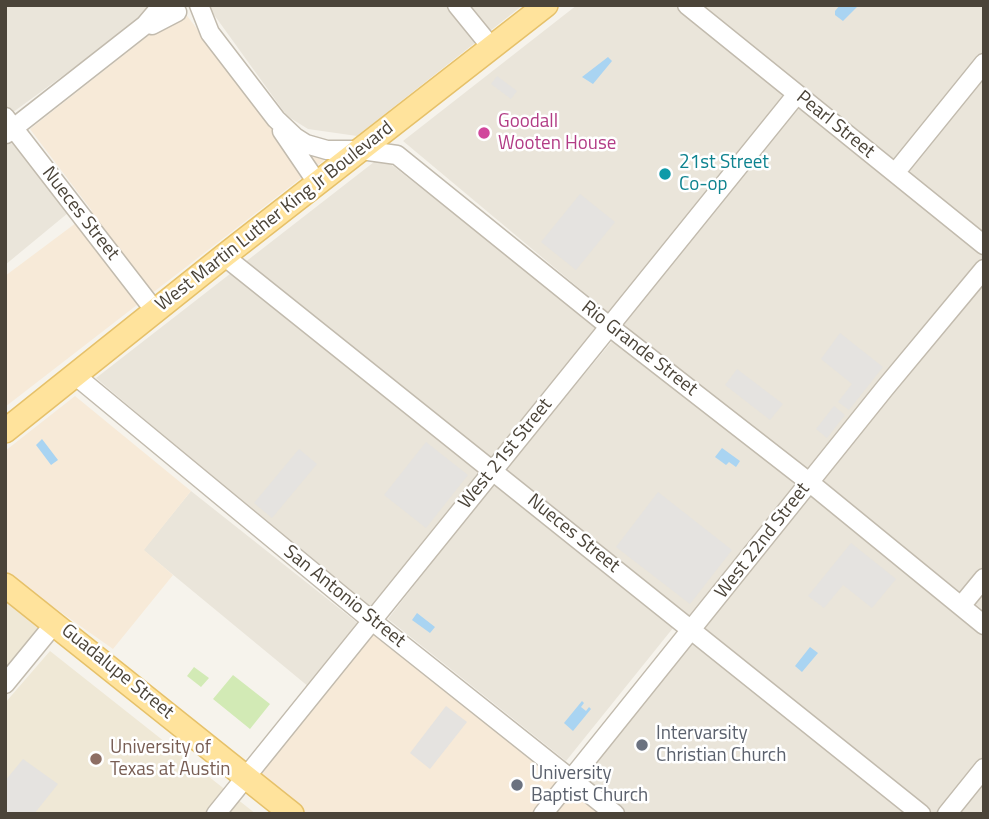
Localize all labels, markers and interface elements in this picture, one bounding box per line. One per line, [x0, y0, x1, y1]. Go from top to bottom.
street label: Pearl Street [791, 86, 879, 164]
place label: Goodall Wooten House [498, 111, 616, 155]
street label: West Martin Luther King Jr Boulevard [152, 117, 398, 317]
marker: Goodall Wooten House [476, 125, 492, 141]
place label: 21st Street Co-op [679, 152, 769, 196]
street label: Nueces Street [36, 163, 124, 265]
marker: 21st Street Co-op [657, 166, 673, 182]
street label: Rio Grande Street [576, 297, 702, 401]
street label: West 21st Street [454, 394, 558, 514]
street label: West 22nd Street [711, 479, 815, 603]
street label: Nueces Street [522, 490, 624, 578]
street label: San Antonio Street [279, 541, 409, 653]
street label: Guadalupe Street [56, 620, 178, 724]
place label: Intervarsity Christian Church [656, 723, 786, 767]
place label: University of Texas at Austin [110, 737, 230, 781]
marker: Intervarsity Christian Church [634, 737, 650, 753]
marker: University of Texas at Austin [88, 751, 104, 767]
place label: University Baptist Church [531, 763, 648, 807]
marker: University Baptist Church [509, 777, 525, 793]

